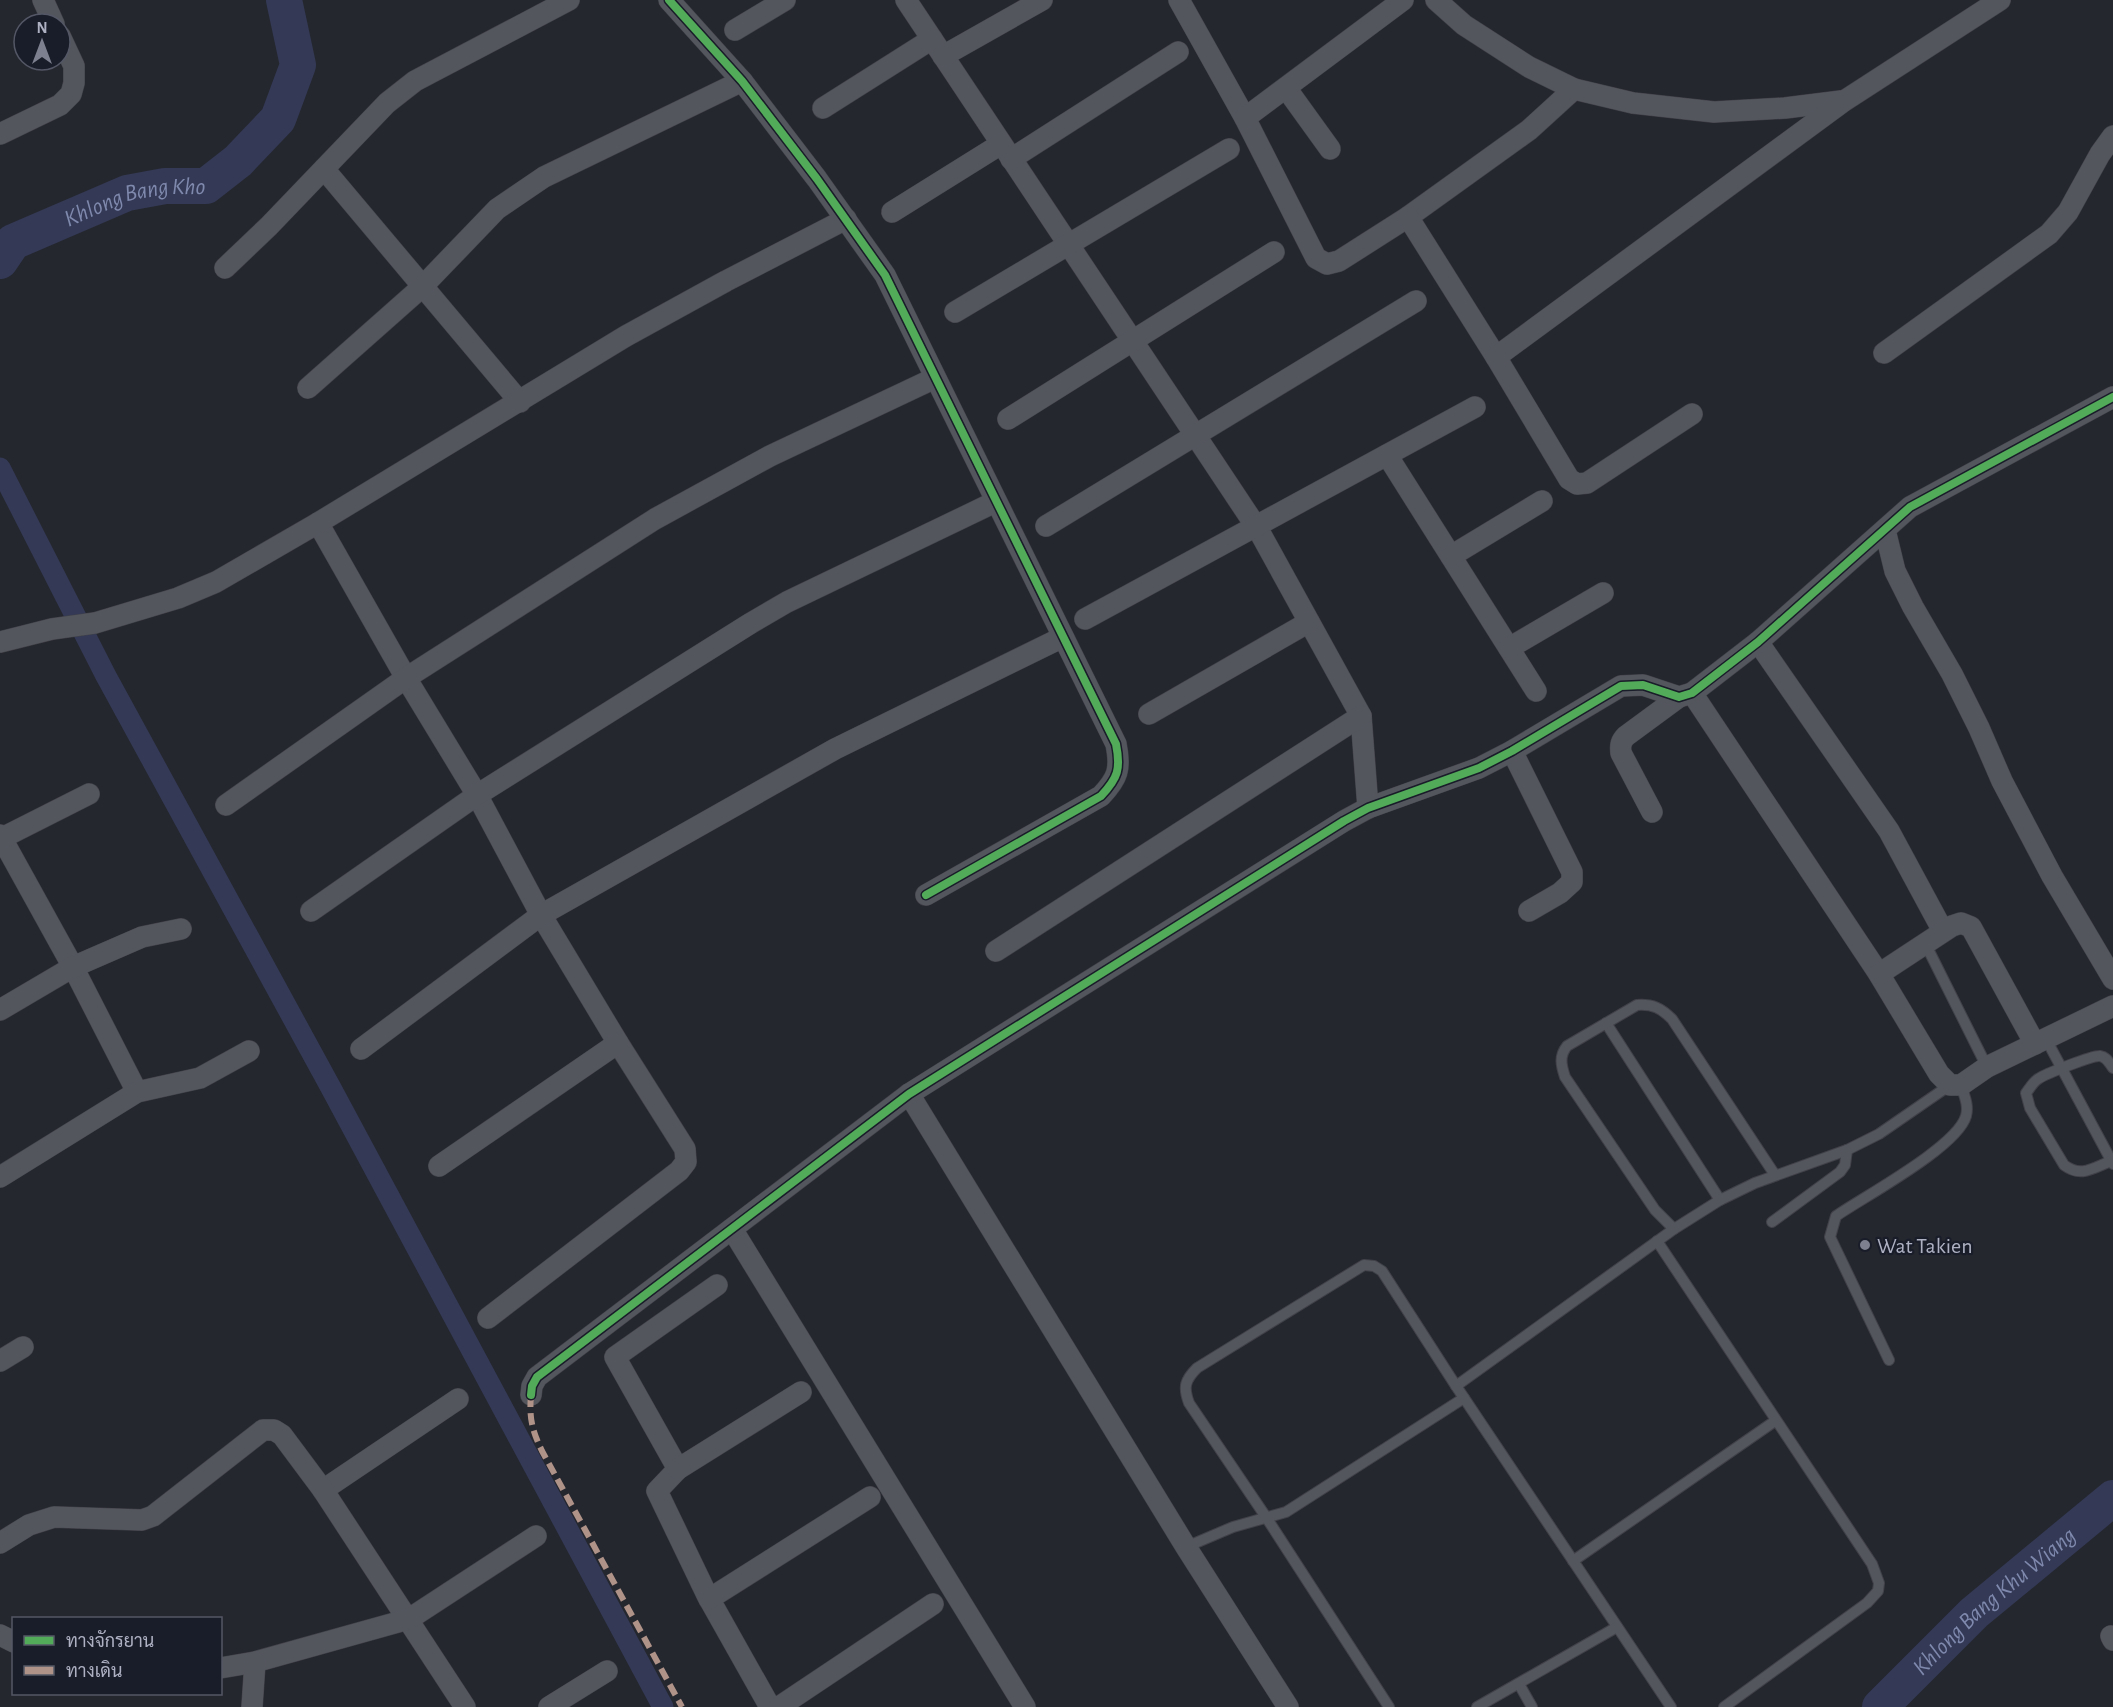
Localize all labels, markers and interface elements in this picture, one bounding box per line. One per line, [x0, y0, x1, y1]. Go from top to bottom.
north arrow [12, 12, 72, 72]
text: N [36, 20, 48, 36]
water label: Khlong Bang Kho [61, 175, 206, 232]
place label: Wat Takien [1877, 1235, 1973, 1257]
marker: Wat Takien [1858, 1238, 1872, 1252]
water label: Khlong Bang Khu Wiang [1908, 1523, 2081, 1680]
legend [12, 1617, 222, 1695]
text: ทางจักรยาน [66, 1630, 154, 1651]
text: ทางเดิน [66, 1660, 122, 1681]

